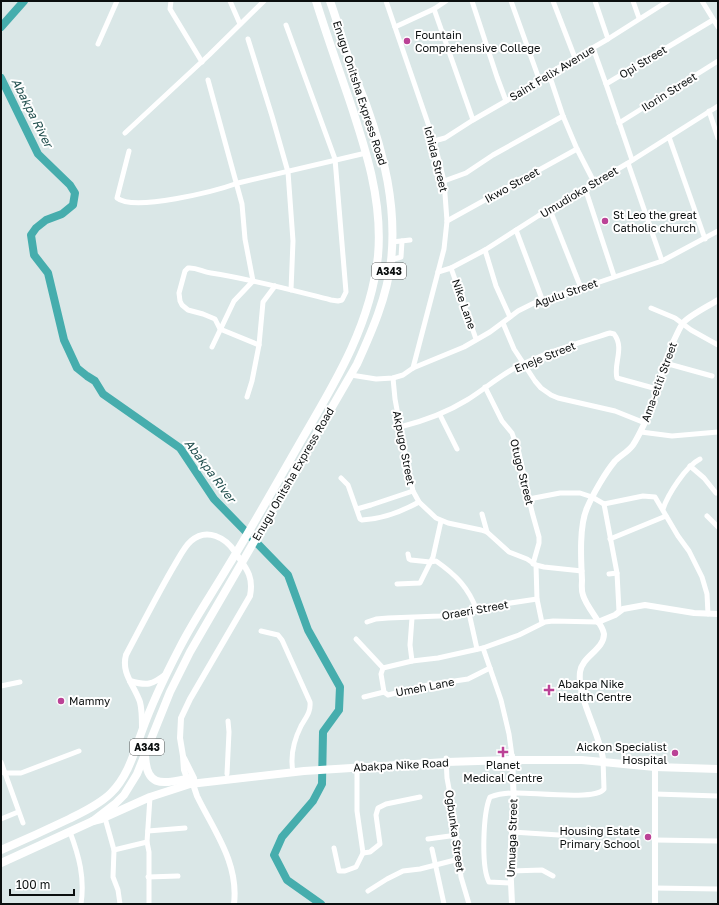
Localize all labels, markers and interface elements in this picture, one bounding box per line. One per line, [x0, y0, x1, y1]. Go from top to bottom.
street label: Enugu Onitsha Express Road [331, 19, 390, 167]
place label: Fountain Comprehensive College [415, 28, 540, 54]
marker: Fountain Comprehensive College [402, 36, 412, 46]
street label: Saint Felix Avenue [507, 42, 597, 103]
street label: Opi Street [617, 42, 669, 81]
street label: Ilorin Street [639, 69, 699, 114]
water label: Abakpa River [9, 76, 57, 152]
street label: Ichida Street [422, 125, 451, 193]
street label: Umudioka Street [538, 163, 620, 220]
street label: Ikwo Street [482, 164, 541, 205]
place label: St Leo the great Catholic church [613, 208, 697, 234]
marker: St Leo the great Catholic church [600, 216, 610, 226]
road number: A343 [372, 263, 406, 279]
street label: Agulu Street [532, 276, 599, 309]
street label: Nike Lane [450, 277, 479, 331]
street label: Eneje Street [512, 338, 577, 375]
street label: Ama-etiti Street [638, 340, 679, 423]
street label: Enugu Onitsha Express Road [249, 405, 336, 543]
street label: Akpugo Street [391, 410, 418, 486]
water label: Abakpa River [182, 436, 241, 507]
street label: Otugo Street [508, 437, 537, 506]
street label: Oraeri Street [441, 597, 509, 622]
street label: Umeh Lane [395, 674, 455, 699]
place label: Abakpa Nike Health Centre [558, 677, 632, 703]
marker: Abakpa Nike Health Centre [543, 684, 555, 696]
place label: Mammy [69, 694, 110, 707]
marker: Mammy [56, 696, 66, 706]
road number: A343 [130, 739, 164, 755]
place label: Aickon Specialist Hospital [577, 740, 667, 766]
marker: Planet Medical Centre [498, 747, 508, 757]
marker: Aickon Specialist Hospital [670, 748, 680, 758]
street label: Abakpa Nike Road [353, 756, 449, 773]
place label: Planet Medical Centre [463, 758, 543, 784]
street label: Ogbunka Street [443, 789, 468, 873]
street label: Umuaga Street [504, 798, 519, 878]
place label: Housing Estate Primary School [560, 824, 640, 850]
marker: Housing Estate Primary School [643, 832, 653, 842]
scale bar [10, 871, 74, 897]
text: 100 m [16, 877, 50, 892]

